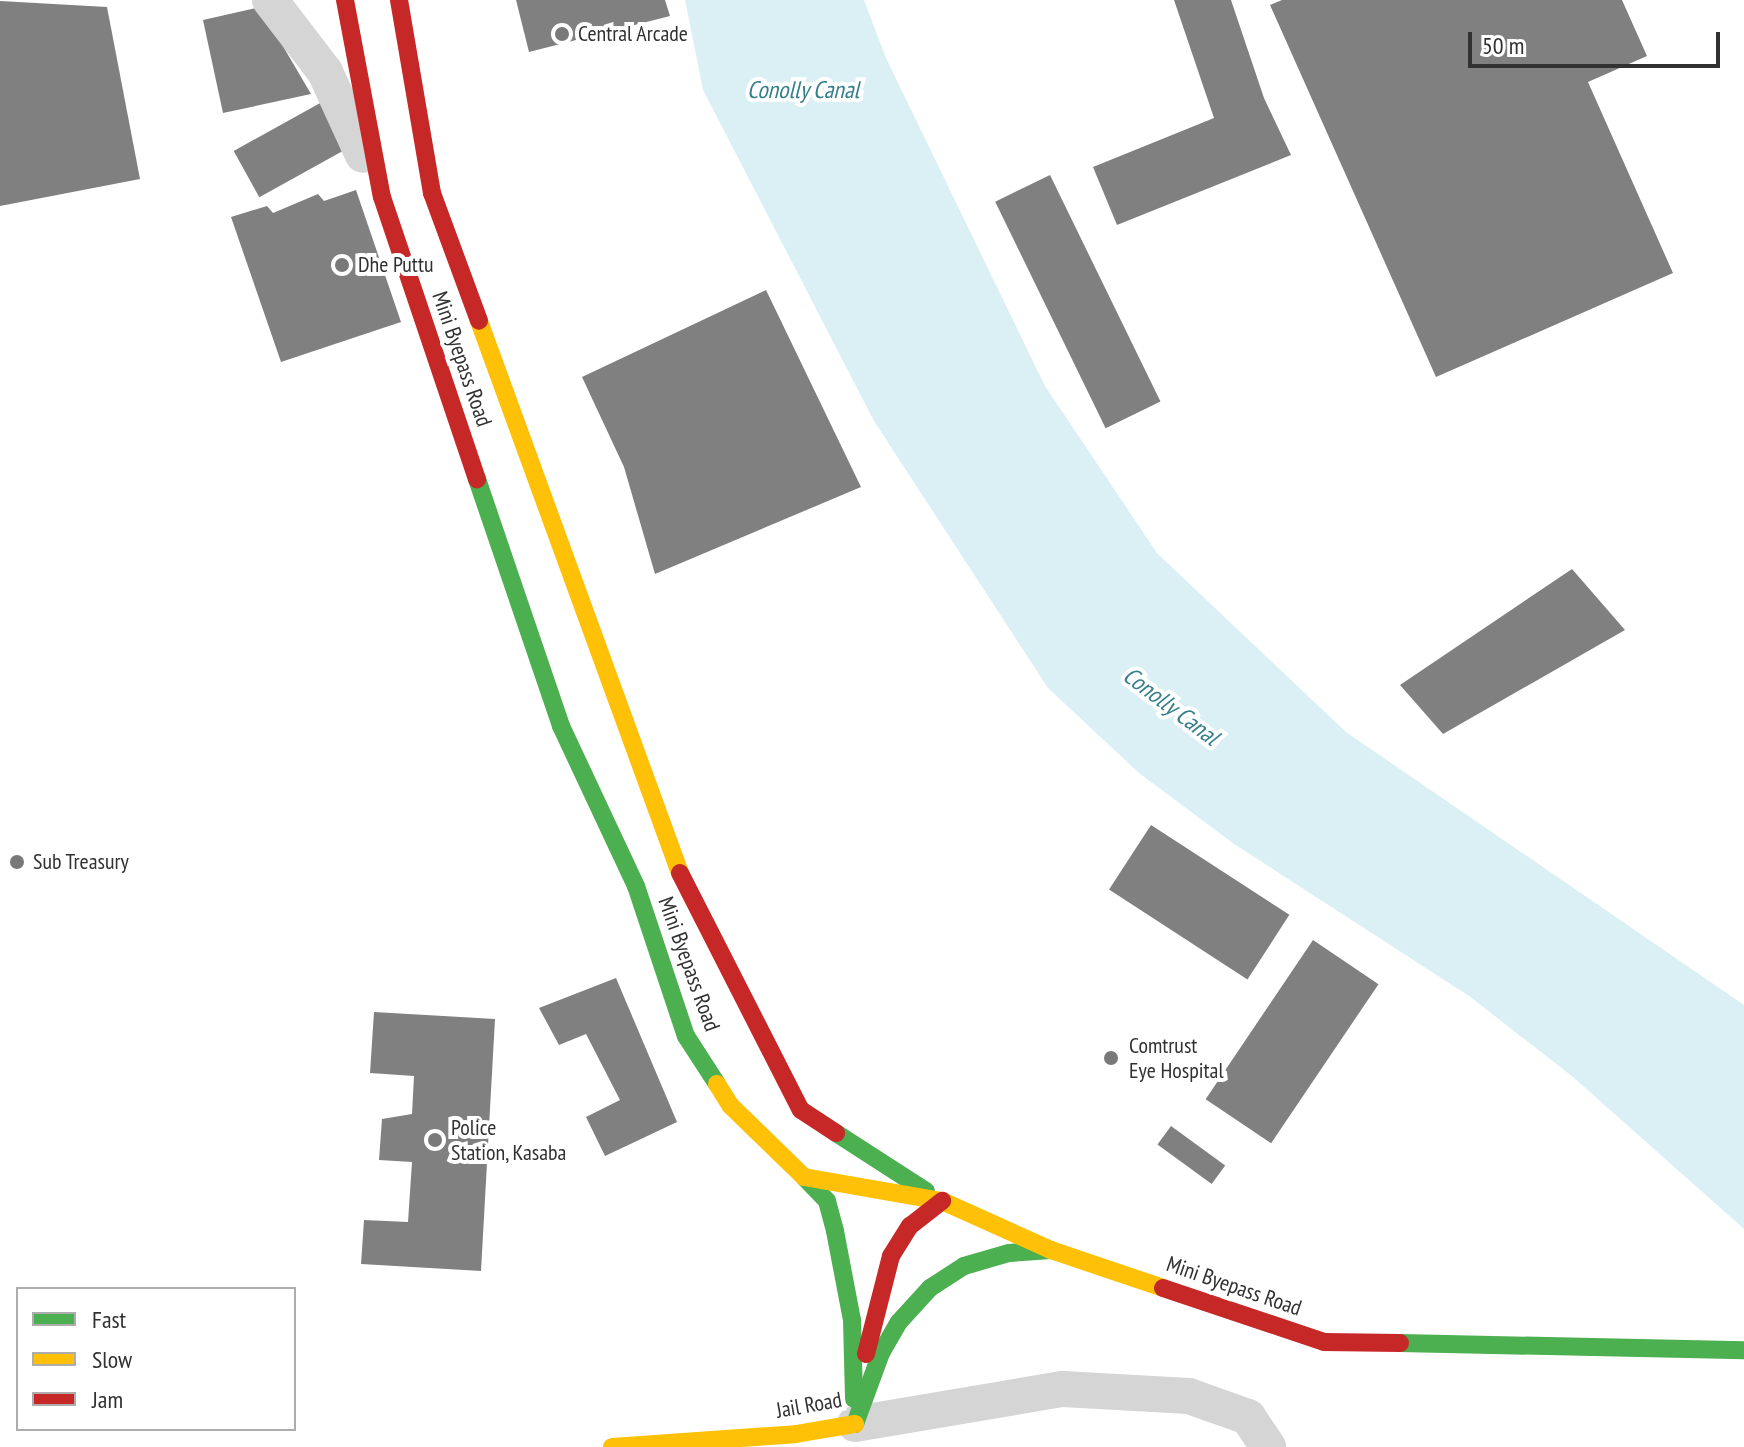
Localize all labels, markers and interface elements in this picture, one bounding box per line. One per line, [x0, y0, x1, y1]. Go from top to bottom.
scale bar [1472, 16, 1724, 66]
place label: Central Arcade [578, 21, 689, 47]
marker: Central Arcade [553, 25, 571, 43]
text: 50 m [1482, 30, 1524, 61]
water label: Conolly Canal [747, 76, 859, 104]
place label: Dhe Puttu [358, 252, 434, 278]
marker: Dhe Puttu [333, 256, 351, 274]
street label: Mini Byepass Road [427, 288, 497, 430]
water label: Conolly Canal [1117, 661, 1225, 751]
place label: Sub Treasury [33, 849, 129, 875]
marker: Sub Treasury [8, 853, 26, 871]
street label: Mini Byepass Road [652, 893, 726, 1035]
place label: Comtrust Eye Hospital [1129, 1032, 1224, 1084]
marker: Comtrust Eye Hospital [1100, 1047, 1122, 1069]
place label: Police Station, Kasaba [451, 1114, 568, 1166]
marker: Police Station, Kasaba [426, 1131, 444, 1149]
street label: Mini Byepass Road [1163, 1251, 1305, 1321]
legend [16, 1287, 296, 1431]
text: Fast [92, 1304, 126, 1335]
text: Slow [92, 1344, 132, 1375]
text: Jam [92, 1384, 123, 1415]
street label: Jail Road [774, 1386, 844, 1424]

